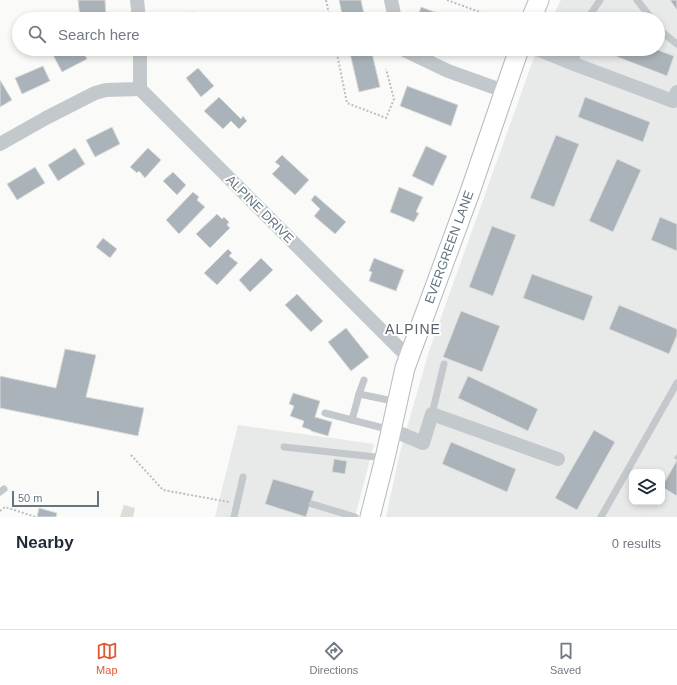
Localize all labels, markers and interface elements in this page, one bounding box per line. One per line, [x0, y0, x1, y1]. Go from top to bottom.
search box [12, 12, 665, 56]
icon: search [26, 23, 48, 45]
text: Search here [58, 26, 140, 43]
street label: ALPINE DRIVE [223, 172, 297, 246]
street label: EVERGREEN LANE [422, 188, 477, 306]
district label: ALPINE [385, 321, 441, 337]
map controls [629, 469, 665, 505]
button: layers [629, 469, 665, 505]
scale bar [12, 489, 99, 508]
text: 50 m [18, 492, 42, 504]
text: Nearby [16, 533, 74, 552]
text: 0 results [612, 536, 661, 551]
tab: Map [96, 640, 118, 676]
tab: Directions [309, 640, 358, 676]
tab: Saved [550, 640, 581, 676]

